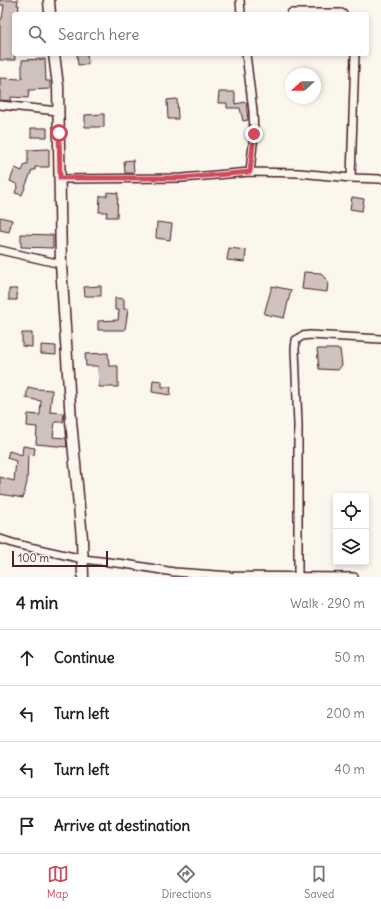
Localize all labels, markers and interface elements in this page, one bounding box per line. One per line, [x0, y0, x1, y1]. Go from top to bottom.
search box [12, 12, 369, 56]
icon: search [26, 23, 48, 45]
text: Search here [58, 25, 139, 44]
north arrow [285, 68, 321, 104]
route start [50, 124, 68, 142]
route end [245, 125, 263, 143]
map controls [333, 493, 369, 565]
button: locate [333, 493, 369, 529]
button: layers [333, 529, 369, 565]
scale bar [12, 549, 108, 568]
text: 100 m [18, 551, 49, 565]
text: 4 min [16, 592, 58, 614]
text: Walk · 290 m [290, 595, 365, 612]
icon: ahead [16, 647, 38, 669]
text: Continue [54, 648, 115, 667]
text: 50 m [334, 649, 365, 666]
icon: left [16, 703, 38, 725]
text: Turn left [54, 704, 109, 723]
text: 200 m [326, 705, 365, 722]
icon: left [16, 759, 38, 781]
text: Turn left [54, 760, 109, 779]
text: 40 m [334, 761, 365, 778]
icon: arrive [16, 815, 38, 837]
text: Arrive at destination [54, 816, 190, 835]
tab: Map [47, 863, 69, 901]
tab: Directions [162, 863, 211, 901]
tab: Saved [304, 863, 334, 901]

